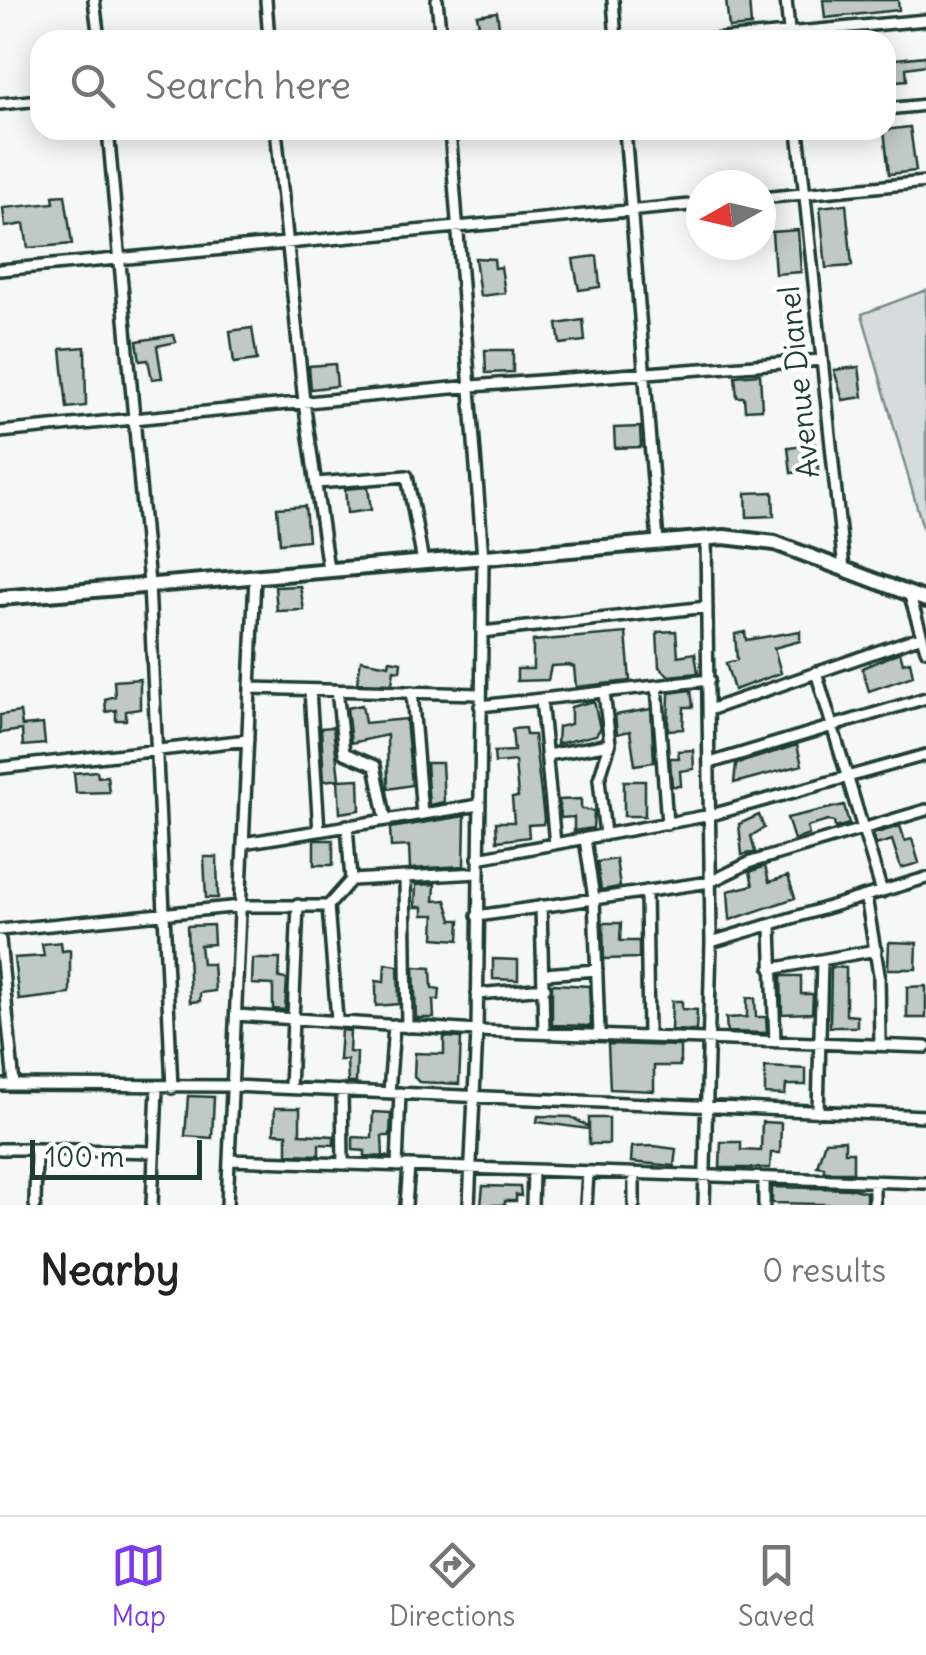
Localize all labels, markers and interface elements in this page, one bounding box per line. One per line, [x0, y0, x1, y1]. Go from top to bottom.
search box [30, 30, 896, 140]
icon: search [65, 58, 120, 113]
text: Search here [145, 62, 351, 109]
north arrow [686, 170, 776, 260]
street label: Avenue Dianel [769, 284, 827, 480]
scale bar [30, 1135, 202, 1180]
text: 100 m [45, 1139, 124, 1175]
text: Nearby [40, 1244, 179, 1296]
text: 0 results [762, 1250, 886, 1291]
tab: Map [111, 1538, 166, 1634]
tab: Directions [389, 1538, 515, 1634]
tab: Saved [738, 1538, 815, 1634]

